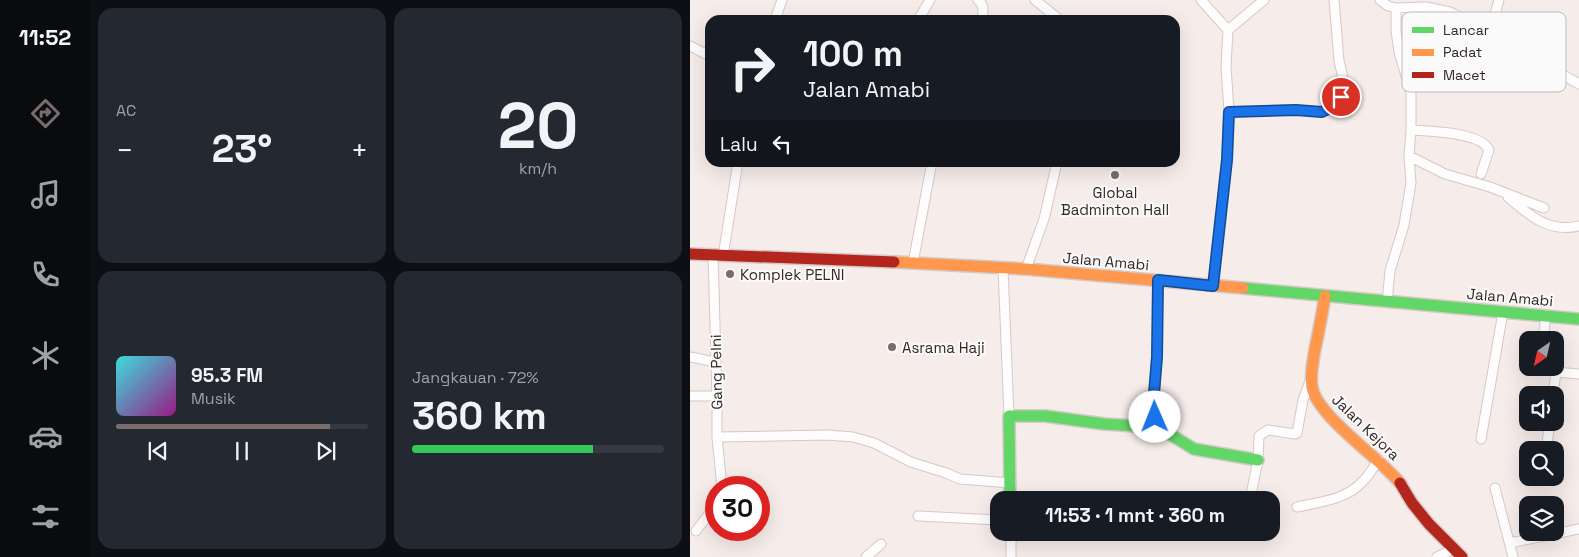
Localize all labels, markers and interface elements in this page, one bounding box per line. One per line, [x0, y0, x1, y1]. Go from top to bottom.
legend [1402, 12, 1566, 92]
text: Lancar [1443, 21, 1489, 39]
text: 11:52 [19, 23, 71, 51]
text: 100 m [803, 32, 903, 76]
icon: right [720, 35, 785, 100]
text: Padat [1443, 43, 1482, 61]
text: Macet [1443, 66, 1486, 84]
text: Jalan Amabi [803, 75, 930, 103]
pin [1320, 76, 1362, 118]
icon: arrive [1327, 83, 1355, 111]
text: 20 [498, 84, 578, 167]
icon: directions [28, 96, 63, 131]
text: AC [116, 100, 136, 121]
text: 23° [212, 125, 272, 173]
icon: left [768, 130, 796, 158]
text: − [116, 132, 133, 168]
text: + [351, 132, 368, 168]
text: Lalu [720, 132, 758, 157]
text: km/h [519, 158, 557, 179]
marker: Global Badminton Hall [1109, 169, 1121, 181]
icon: music [28, 177, 63, 212]
place label: Global Badminton Hall [1061, 183, 1169, 219]
street label: Jalan Amabi [1062, 248, 1150, 274]
icon: phone [28, 257, 63, 292]
place label: Komplek PELNI [740, 265, 844, 284]
marker: Komplek PELNI [724, 268, 736, 280]
street label: Jalan Amabi [1466, 284, 1554, 310]
north arrow [1519, 331, 1564, 376]
map controls [1519, 331, 1564, 541]
street label: Gang Pelni [706, 334, 726, 410]
icon: climate [28, 338, 63, 373]
place label: Asrama Haji [902, 338, 985, 357]
marker: Asrama Haji [886, 341, 898, 353]
text: 95.3 FM [191, 363, 263, 388]
text: Jangkauan · 72% [412, 367, 539, 388]
button: sound [1519, 386, 1564, 431]
text: Musik [191, 388, 236, 409]
position arrow [1128, 390, 1180, 442]
street label: Jalan Kejora [1328, 390, 1404, 464]
text: 360 km [412, 392, 547, 440]
icon: car [28, 419, 63, 454]
icon: previous [144, 437, 172, 465]
icon: pause [228, 437, 256, 465]
icon: next [312, 437, 340, 465]
button: search [1519, 441, 1564, 486]
speed limit sign: 30 [705, 476, 770, 541]
button: layers [1519, 496, 1564, 541]
icon: filters [28, 499, 63, 534]
text: 11:53 · 1 mnt · 360 m [1045, 503, 1225, 528]

